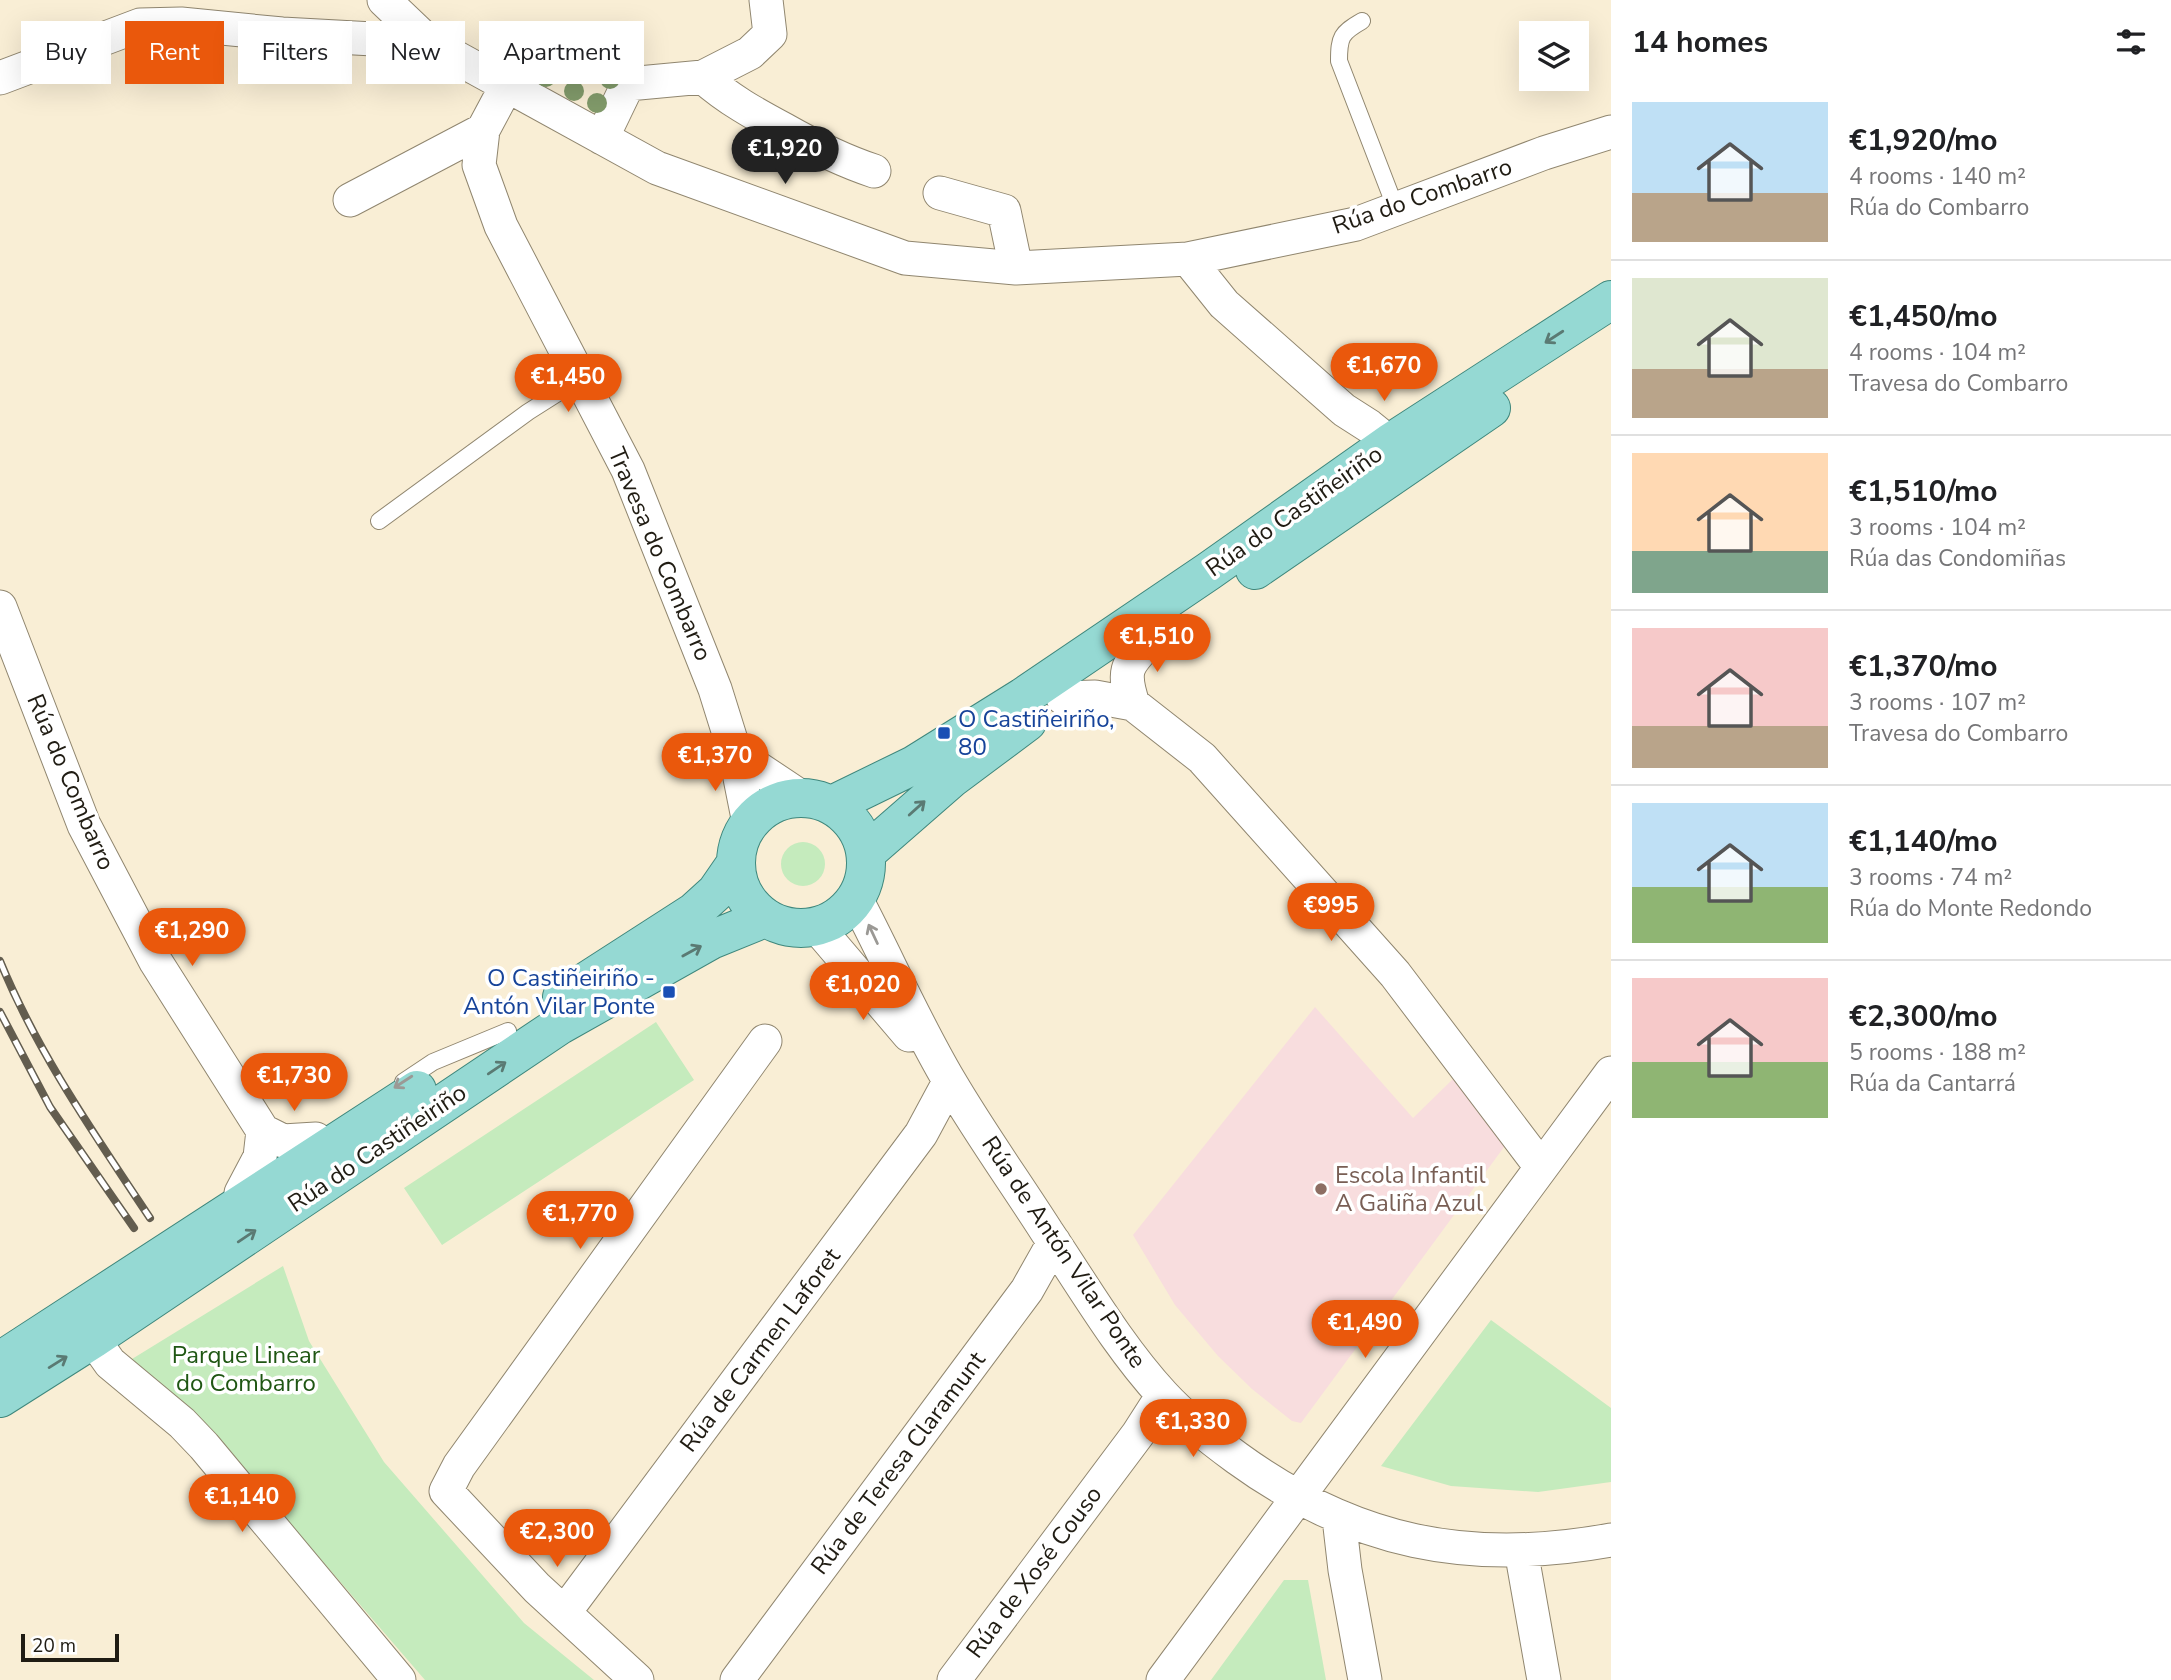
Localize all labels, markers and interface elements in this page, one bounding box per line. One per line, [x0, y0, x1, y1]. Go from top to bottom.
chip: Buy [21, 21, 111, 84]
chip: Rent [125, 21, 224, 84]
chip: Filters [238, 21, 352, 84]
chip: New [366, 21, 465, 84]
chip: Apartment [479, 21, 644, 84]
map controls [1519, 21, 1589, 91]
button: layers [1519, 21, 1589, 91]
text: 14 homes [1632, 22, 1768, 63]
icon: filters [2112, 23, 2150, 61]
text: €1,920/mo [1849, 120, 1998, 161]
pin: €1,920 [728, 127, 842, 186]
icon: home [1688, 130, 1772, 214]
text: €1,920 [748, 133, 822, 164]
street label: Rúa do Combarro [1328, 150, 1516, 242]
text: 4 rooms · 140 m² [1849, 161, 2026, 192]
text: Rúa do Combarro [1849, 192, 2029, 223]
text: €1,450/mo [1849, 296, 1998, 337]
icon: home [1688, 306, 1772, 390]
one-way arrow [1544, 331, 1564, 345]
text: 4 rooms · 104 m² [1849, 337, 2026, 368]
pin: €1,670 [1327, 344, 1441, 403]
text: €1,670 [1347, 350, 1421, 381]
pin: €1,450 [511, 354, 625, 414]
text: €1,450 [531, 361, 605, 392]
text: Travesa do Combarro [1849, 368, 2068, 399]
street label: Rúa do Castiñeiriño [1199, 438, 1389, 584]
street label: Travesa do Combarro [601, 442, 719, 666]
text: €1,510/mo [1849, 471, 1998, 512]
icon: home [1688, 481, 1772, 565]
text: 3 rooms · 104 m² [1849, 512, 2026, 543]
text: Rúa das Condomiñas [1849, 543, 2066, 574]
pin: €1,510 [1100, 614, 1214, 674]
text: €1,510 [1120, 621, 1194, 652]
text: €1,370/mo [1849, 646, 1998, 687]
icon: home [1688, 656, 1772, 740]
text: 3 rooms · 107 m² [1849, 687, 2026, 718]
street label: Rúa do Combarro [20, 689, 122, 875]
place label: O Castiñeiriño, 80 [958, 703, 1115, 763]
text: Travesa do Combarro [1849, 718, 2068, 749]
marker: O Castiñeiriño, 80 [936, 725, 952, 741]
pin: €1,370 [658, 734, 772, 793]
text: €1,370 [678, 740, 752, 771]
one-way arrow [908, 800, 926, 816]
text: €1,140/mo [1849, 821, 1998, 862]
icon: home [1688, 831, 1772, 915]
text: 3 rooms · 74 m² [1849, 862, 2012, 893]
pin: €995 [1290, 884, 1372, 943]
text: €995 [1303, 890, 1359, 921]
text: Rúa do Monte Redondo [1849, 893, 2092, 924]
pin: €1,290 [135, 908, 249, 968]
text: €1,290 [155, 915, 229, 946]
one-way arrow [866, 924, 880, 945]
one-way arrow [681, 944, 702, 957]
place label: O Castiñeiriño - Antón Vilar Ponte [463, 962, 655, 1022]
pin: €1,020 [806, 962, 920, 1022]
text: €1,020 [826, 969, 900, 1000]
marker: O Castiñeiriño - Antón Vilar Ponte [661, 984, 677, 1000]
text: €2,300/mo [1849, 996, 1998, 1037]
icon: home [1688, 1006, 1772, 1090]
text: 5 rooms · 188 m² [1849, 1037, 2026, 1068]
pin: €1,730 [237, 1054, 351, 1113]
text: €1,730 [257, 1060, 331, 1091]
one-way arrow [487, 1060, 506, 1075]
text: Rúa da Cantarrá [1849, 1068, 2016, 1099]
one-way arrow [393, 1075, 413, 1089]
street label: Rúa do Castiñeiriño [281, 1076, 473, 1220]
street label: Rúa de Antón Vilar Ponte [974, 1130, 1154, 1374]
place label: Escola Infantil A Galiña Azul [1335, 1159, 1486, 1219]
marker: Escola Infantil A Galiña Azul [1313, 1181, 1329, 1197]
pin: €1,770 [523, 1192, 637, 1251]
text: €1,770 [543, 1198, 617, 1229]
one-way arrow [237, 1228, 256, 1243]
street label: Rúa de Carmen Laforet [673, 1241, 848, 1459]
pin: €1,490 [1308, 1300, 1422, 1360]
text: €1,490 [1328, 1307, 1402, 1338]
park label: Parque Linear do Combarro [172, 1339, 321, 1399]
street label: Rúa de Teresa Claramunt [804, 1344, 993, 1581]
one-way arrow [47, 1354, 67, 1368]
pin: €1,330 [1136, 1400, 1250, 1459]
text: €1,330 [1156, 1406, 1230, 1437]
pin: €1,140 [185, 1474, 299, 1534]
street label: Rúa de Xosé Couso [959, 1479, 1109, 1665]
text: €1,140 [205, 1481, 279, 1512]
pin: €2,300 [500, 1510, 614, 1569]
text: €2,300 [520, 1516, 594, 1547]
scale bar [21, 1631, 119, 1663]
text: 20 m [32, 1633, 76, 1659]

